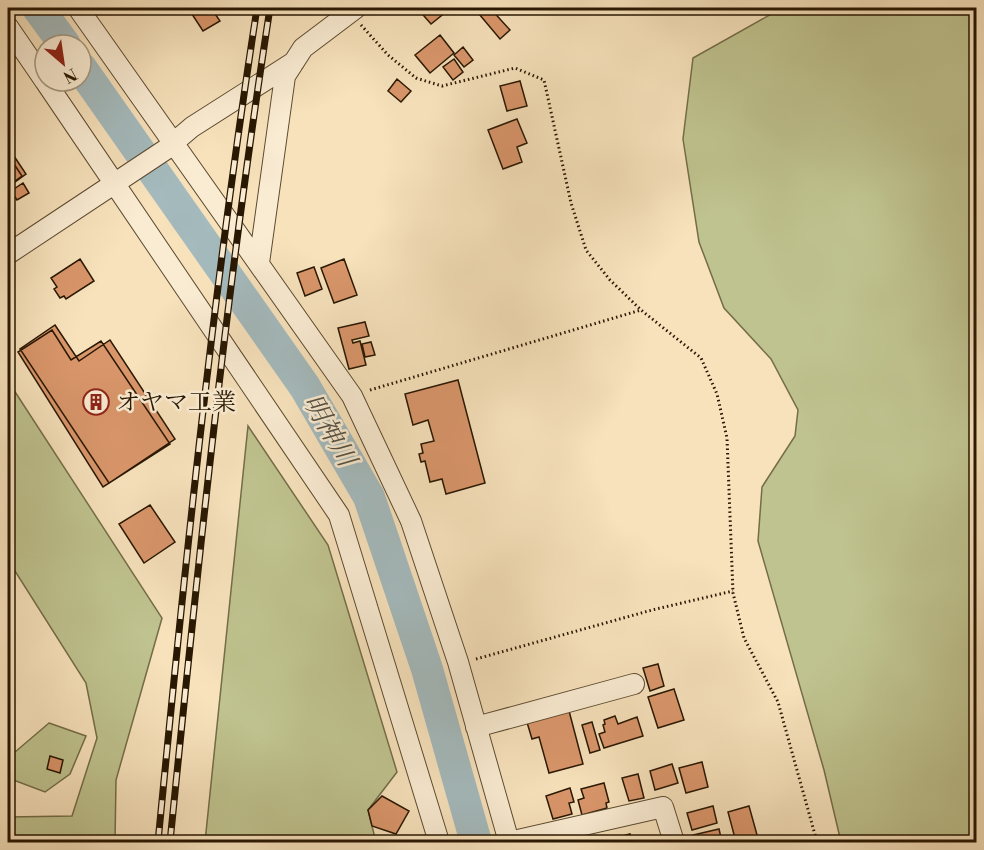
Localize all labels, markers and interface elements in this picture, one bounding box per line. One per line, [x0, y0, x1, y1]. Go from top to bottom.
north arrow [33, 33, 93, 93]
text: N [59, 63, 80, 87]
building icon: オヤマ工業 [81, 387, 111, 417]
place label: オヤマ工業 [116, 388, 236, 418]
water label: 明神川 [296, 389, 364, 475]

